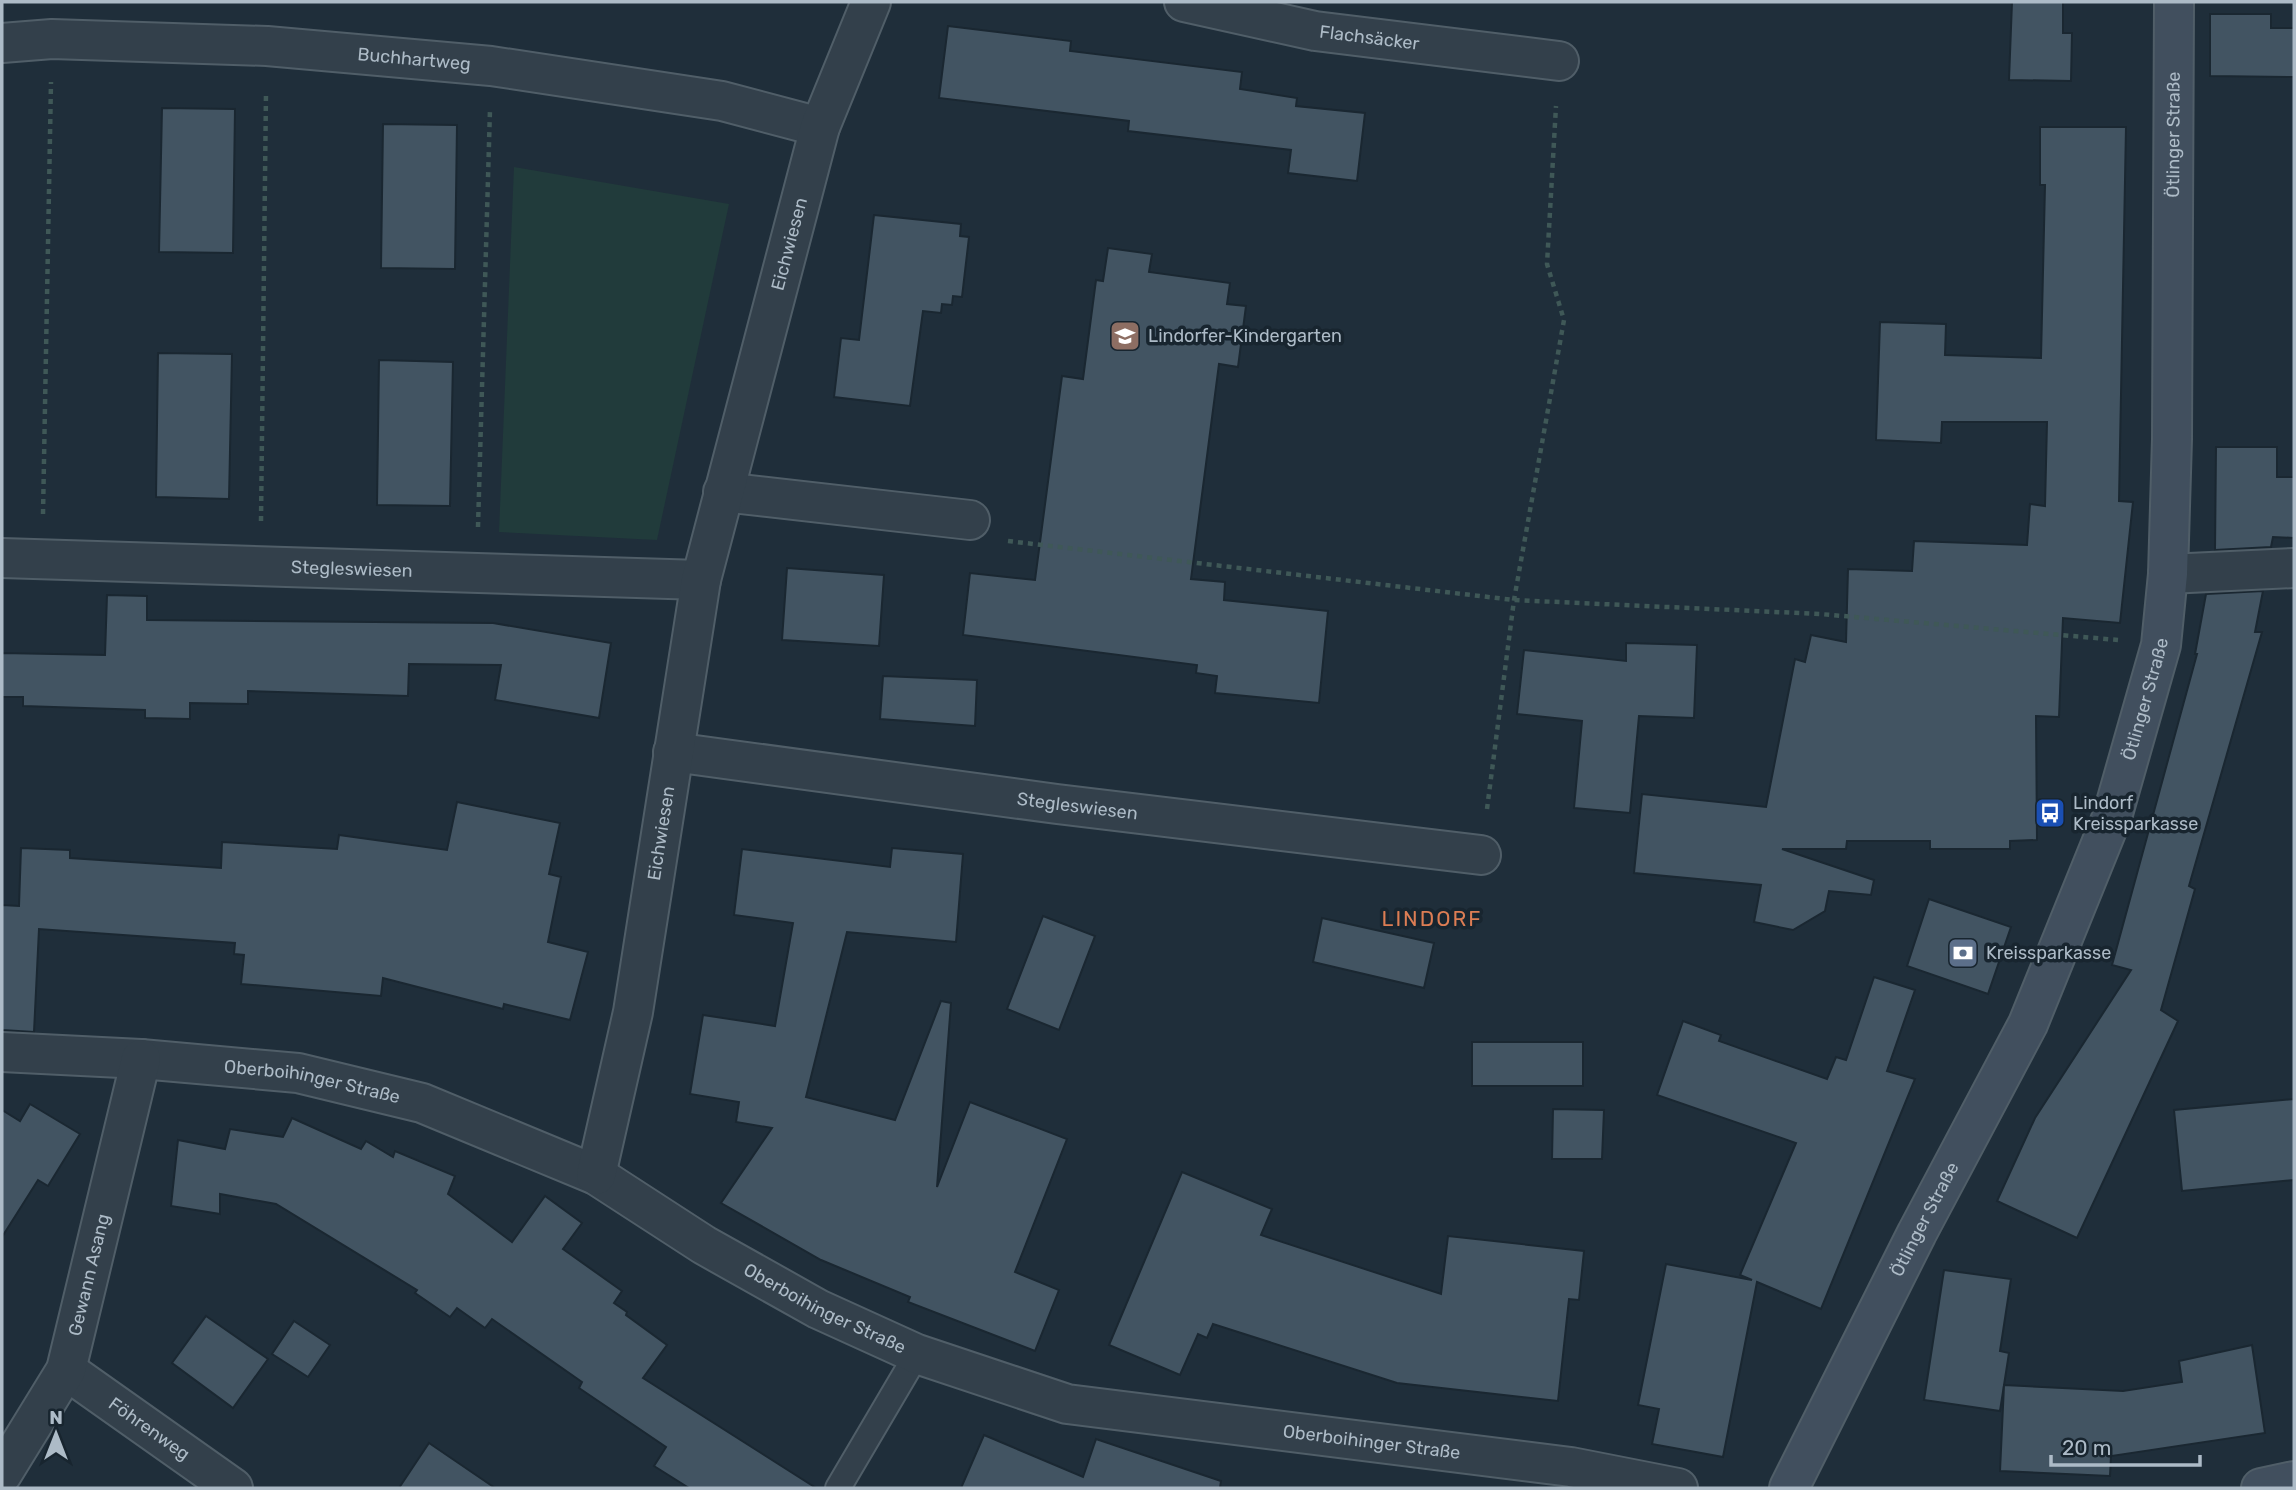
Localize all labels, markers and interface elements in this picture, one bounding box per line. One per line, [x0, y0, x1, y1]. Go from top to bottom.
street label: Flachsäcker [1318, 21, 1421, 55]
street label: Buchhartweg [357, 43, 472, 75]
street label: Ötlinger Straße [2162, 71, 2185, 198]
street label: Eichwiesen [767, 195, 812, 293]
school or university icon: Lindorfer-Kindergarten [1108, 319, 1142, 353]
place label: Lindorfer-Kindergarten [1148, 325, 1342, 347]
street label: Stegleswiesen [291, 556, 413, 582]
street label: Ötlinger Straße [2118, 637, 2173, 763]
street label: Eichwiesen [643, 785, 679, 882]
street label: Stegleswiesen [1016, 788, 1139, 825]
place label: Lindorf Kreissparkasse [2073, 792, 2198, 835]
bus stop icon: Lindorf Kreissparkasse [2033, 796, 2067, 830]
district label: LINDORF [1382, 906, 1482, 931]
bank icon: Kreissparkasse [1946, 936, 1980, 970]
place label: Kreissparkasse [1986, 942, 2111, 964]
street label: Oberboihinger Straße [223, 1055, 402, 1108]
street label: Ötlinger Straße [1886, 1158, 1964, 1280]
street label: Gewann Asang [64, 1212, 114, 1338]
street label: Oberboihinger Straße [740, 1259, 909, 1358]
street label: Föhrenweg [104, 1393, 194, 1465]
north arrow [21, 1399, 91, 1469]
text: N [49, 1406, 63, 1429]
street label: Oberboihinger Straße [1282, 1420, 1462, 1464]
scale bar [2051, 1424, 2200, 1468]
text: 20 m [2062, 1435, 2111, 1460]

